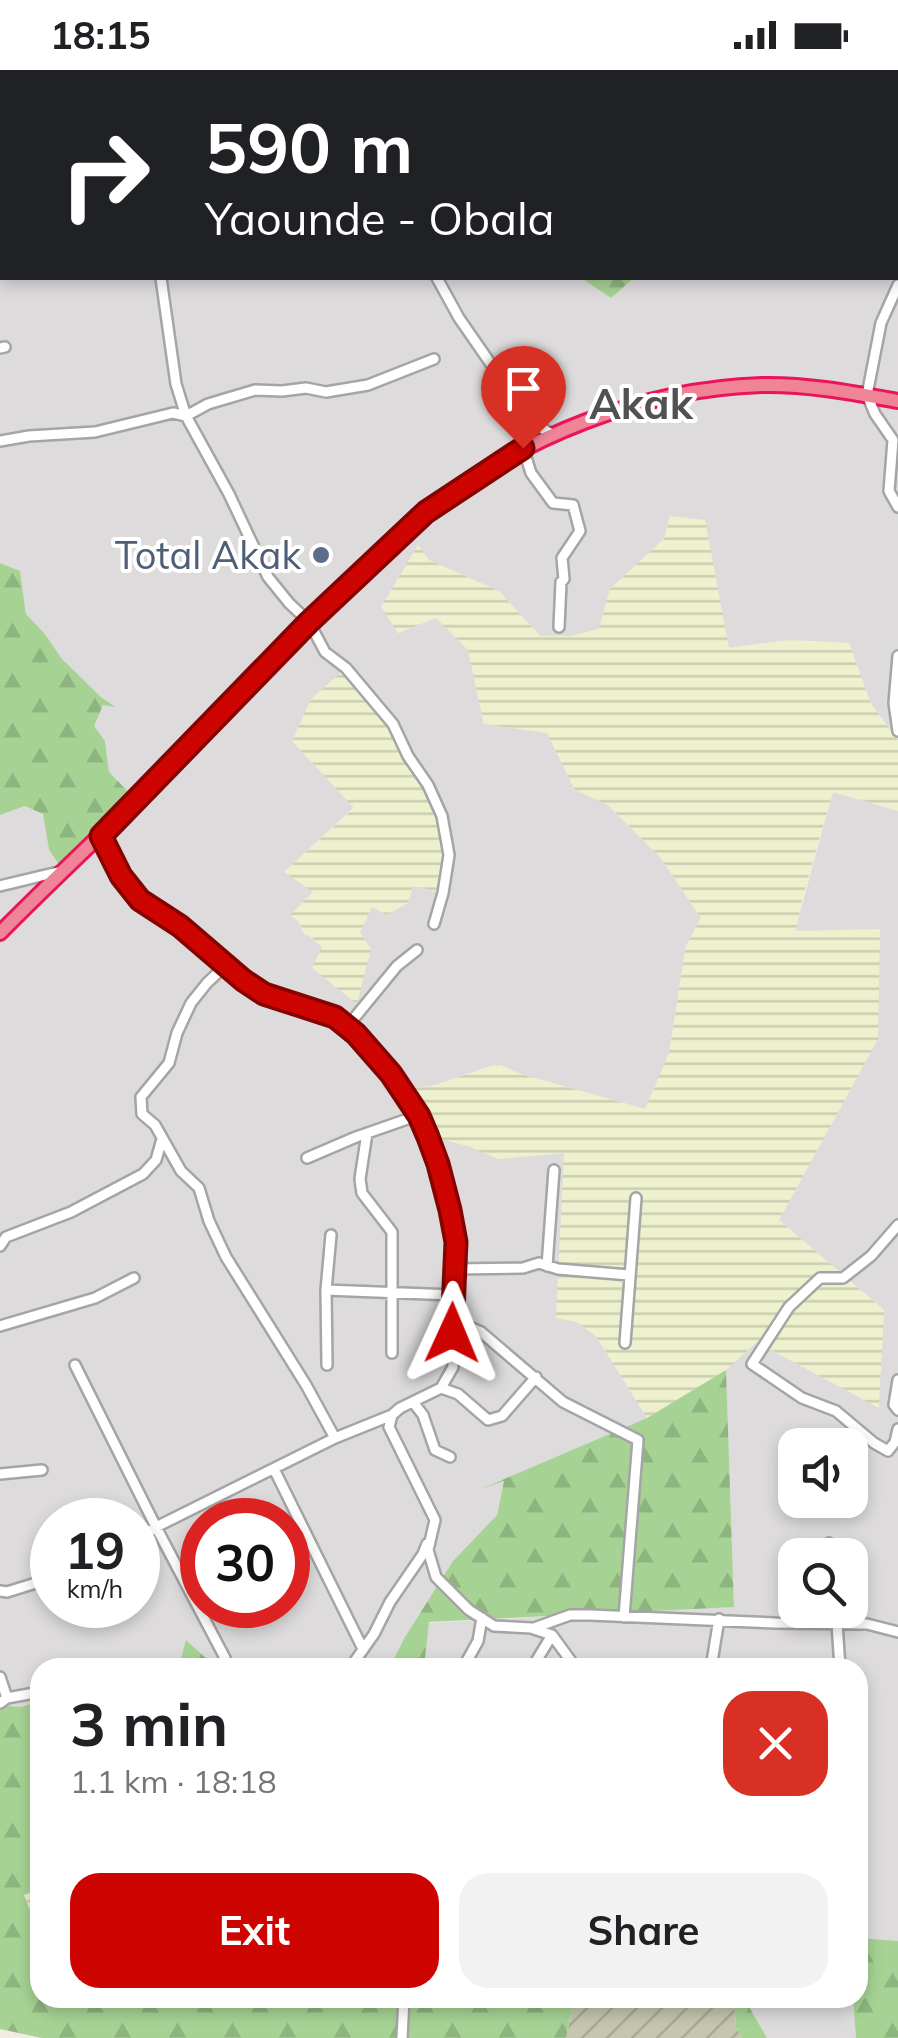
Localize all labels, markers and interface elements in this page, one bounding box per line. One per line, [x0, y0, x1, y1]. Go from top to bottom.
text: 18:15 [50, 11, 151, 59]
text: 590 m [205, 103, 413, 191]
icon: right [40, 110, 170, 240]
text: Yaounde - Obala [205, 190, 555, 246]
pin [481, 346, 566, 449]
icon: arrive [496, 361, 551, 416]
district label: Akak [589, 377, 694, 430]
place label: Total Akak [115, 531, 301, 579]
marker: Total Akak [310, 544, 332, 566]
position arrow [400, 1281, 504, 1385]
map controls [778, 1428, 868, 1628]
button: sound [778, 1428, 868, 1518]
speed limit sign: 30 [180, 1498, 310, 1628]
text: 19 [65, 1519, 125, 1582]
button: search [778, 1538, 868, 1628]
text: km/h [67, 1573, 123, 1604]
text: 3 min [70, 1686, 228, 1761]
button: close [723, 1691, 828, 1796]
text: 1.1 km · 18:18 [70, 1761, 277, 1801]
button: Exit [70, 1873, 439, 1988]
button: Share [459, 1873, 828, 1988]

